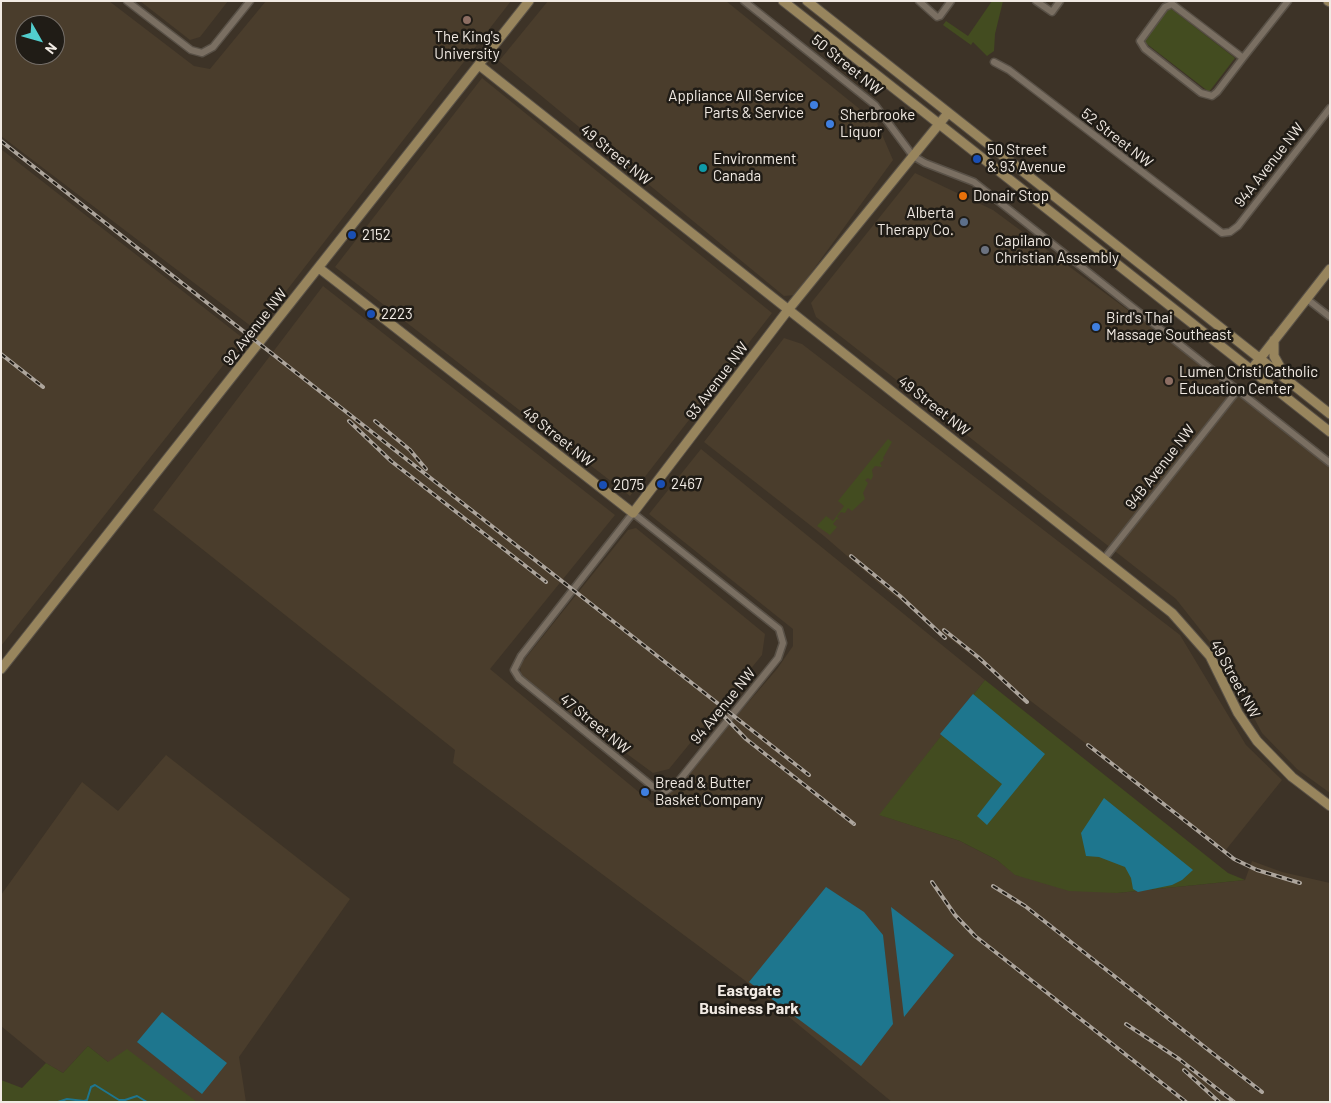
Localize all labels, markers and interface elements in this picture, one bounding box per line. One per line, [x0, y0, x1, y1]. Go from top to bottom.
marker: The King's University [461, 14, 473, 26]
north arrow [15, 15, 65, 65]
place label: The King's University [434, 28, 500, 63]
street label: 50 Street NW [808, 31, 886, 99]
text: N [42, 40, 61, 58]
place label: Appliance All Service Parts & Service [668, 87, 804, 122]
marker: Appliance All Service Parts & Service [808, 99, 820, 111]
street label: 52 Street NW [1078, 104, 1156, 172]
place label: Sherbrooke Liquor [840, 106, 915, 141]
marker: Sherbrooke Liquor [824, 118, 836, 130]
street label: 94A Avenue NW [1230, 119, 1308, 211]
street label: 49 Street NW [577, 121, 655, 189]
place label: 50 Street & 93 Avenue [987, 141, 1066, 176]
place label: Environment Canada [713, 150, 796, 185]
marker: 50 Street & 93 Avenue [971, 153, 983, 165]
marker: Environment Canada [697, 162, 709, 174]
place label: Donair Stop [973, 187, 1049, 205]
marker: Donair Stop [957, 190, 969, 202]
place label: Alberta Therapy Co. [877, 204, 954, 239]
marker: Alberta Therapy Co. [958, 216, 970, 228]
place label: 2152 [362, 226, 391, 244]
marker: 2152 [346, 229, 358, 241]
place label: Capilano Christian Assembly [995, 232, 1119, 267]
marker: Capilano Christian Assembly [979, 244, 991, 256]
street label: 92 Avenue NW [219, 285, 291, 369]
place label: 2223 [381, 305, 413, 323]
marker: 2223 [365, 308, 377, 320]
place label: Bird's Thai Massage Southeast [1106, 309, 1232, 344]
marker: Bird's Thai Massage Southeast [1090, 321, 1102, 333]
street label: 93 Avenue NW [682, 339, 752, 423]
place label: Lumen Cristi Catholic Education Center [1179, 363, 1318, 398]
street label: 49 Street NW [894, 372, 974, 440]
marker: Lumen Cristi Catholic Education Center [1163, 375, 1175, 387]
street label: 48 Street NW [518, 403, 598, 471]
street label: 94B Avenue NW [1121, 421, 1199, 513]
place label: 2467 [671, 475, 702, 493]
place label: 2075 [613, 476, 644, 494]
marker: 2467 [655, 478, 667, 490]
marker: 2075 [597, 479, 609, 491]
street label: 49 Street NW [1206, 637, 1264, 721]
street label: 94 Avenue NW [687, 664, 759, 748]
street label: 47 Street NW [556, 690, 634, 758]
place label: Bread & Butter Basket Company [655, 774, 763, 809]
marker: Bread & Butter Basket Company [639, 786, 651, 798]
district label: Eastgate Business Park [699, 981, 799, 1019]

